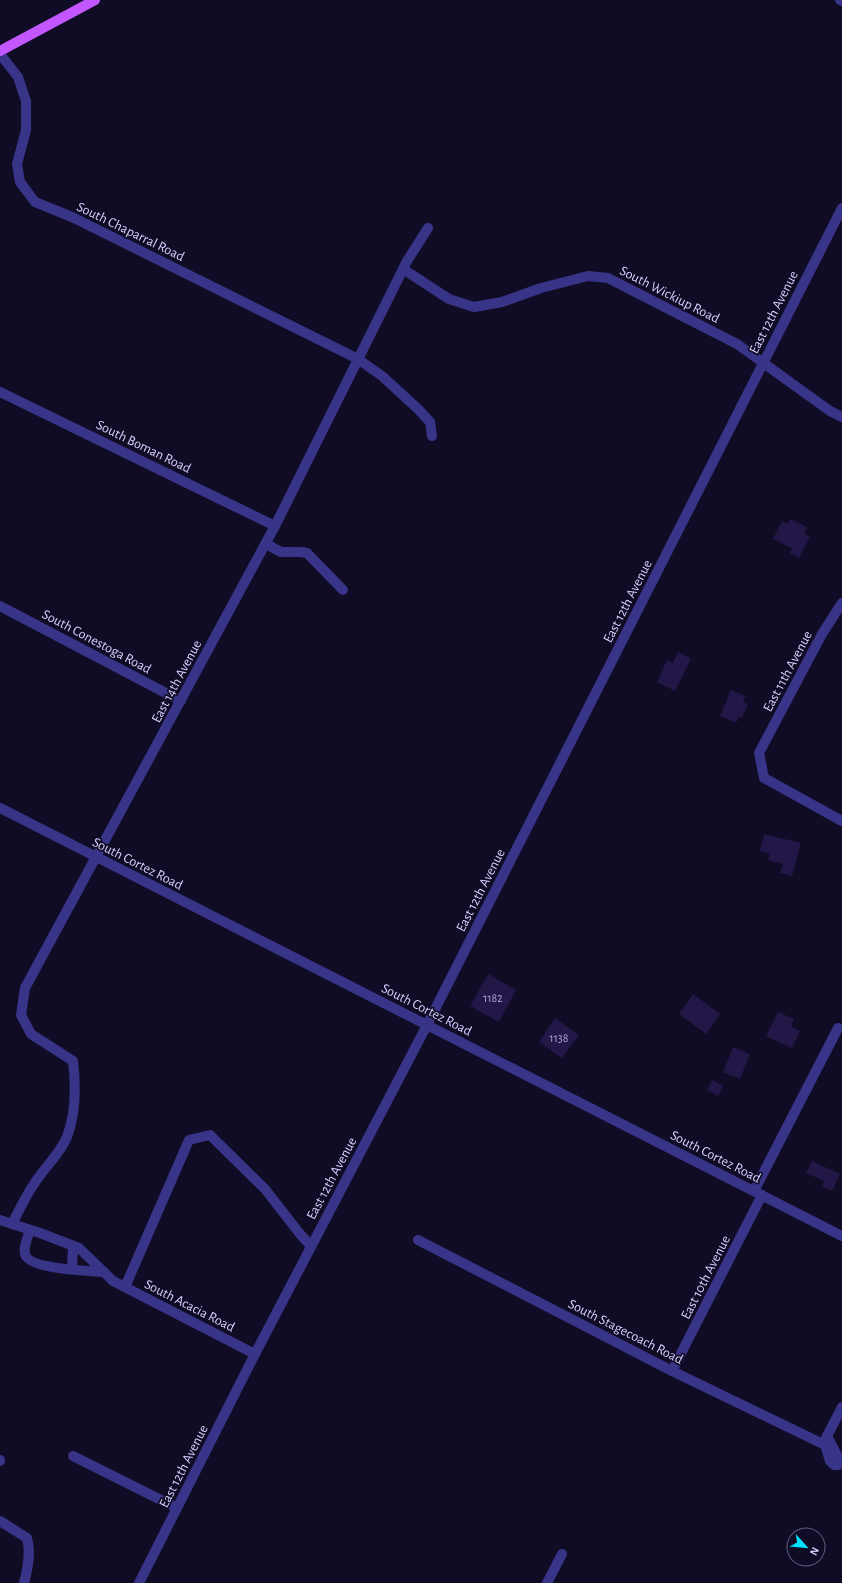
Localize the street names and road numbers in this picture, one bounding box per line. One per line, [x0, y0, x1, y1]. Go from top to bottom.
street label: South Chaparral Road [75, 200, 187, 264]
street label: South Wickiup Road [617, 264, 722, 326]
street label: East 12th Avenue [747, 269, 801, 356]
street label: South Boman Road [94, 418, 193, 476]
street label: East 12th Avenue [601, 558, 655, 645]
street label: South Conestoga Road [40, 607, 153, 677]
street label: East 11th Avenue [761, 629, 815, 714]
street label: East 14th Avenue [149, 638, 204, 725]
street label: South Cortez Road [90, 835, 185, 893]
street label: East 12th Avenue [454, 847, 508, 934]
street label: South Cortez Road [379, 981, 474, 1039]
street label: South Cortez Road [668, 1128, 763, 1186]
street label: East 12th Avenue [304, 1135, 359, 1222]
street label: East 10th Avenue [679, 1233, 733, 1322]
street label: South Acacia Road [142, 1277, 237, 1335]
street label: South Stagecoach Road [566, 1297, 685, 1367]
street label: East 12th Avenue [157, 1423, 211, 1510]

